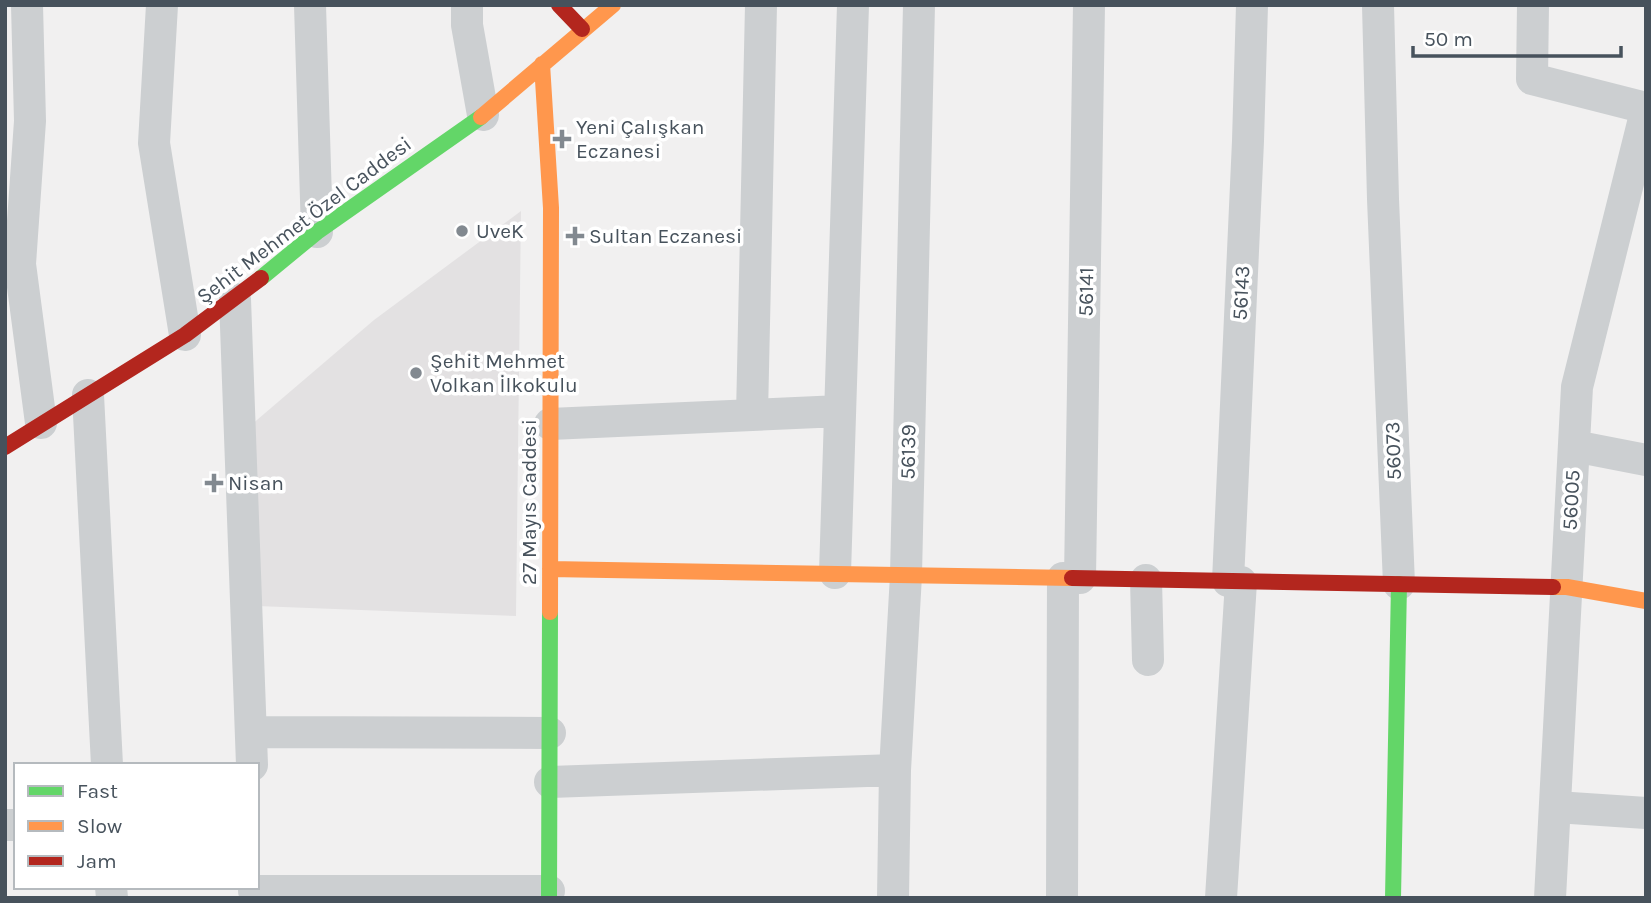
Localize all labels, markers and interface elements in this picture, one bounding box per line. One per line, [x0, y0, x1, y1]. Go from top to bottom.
scale bar [1413, 14, 1621, 58]
text: 50 m [1424, 27, 1473, 51]
place label: Yeni Çalışkan Eczanesi [576, 115, 705, 163]
street label: Şehit Mehmet Özel Caddesi [192, 131, 416, 309]
marker: Yeni Çalışkan Eczanesi [554, 131, 570, 147]
place label: UveK [476, 219, 524, 243]
marker: UveK [454, 223, 470, 239]
place label: Sultan Eczanesi [589, 224, 742, 248]
marker: Sultan Eczanesi [567, 228, 583, 244]
street label: 56143 [1228, 265, 1254, 321]
street label: 56141 [1074, 267, 1098, 317]
place label: Şehit Mehmet Volkan İlkokulu [430, 349, 578, 397]
marker: Şehit Mehmet Volkan İlkokulu [408, 365, 424, 381]
street label: 27 Mayıs Caddesi [517, 419, 541, 585]
street label: 56073 [1380, 421, 1406, 481]
street label: 56139 [896, 424, 920, 480]
street label: 56005 [1557, 469, 1585, 531]
place label: Nisan [228, 471, 284, 495]
marker: Nisan [206, 475, 222, 491]
legend [14, 763, 259, 889]
text: Fast [77, 779, 118, 803]
text: Slow [77, 814, 122, 838]
text: Jam [77, 849, 117, 873]

